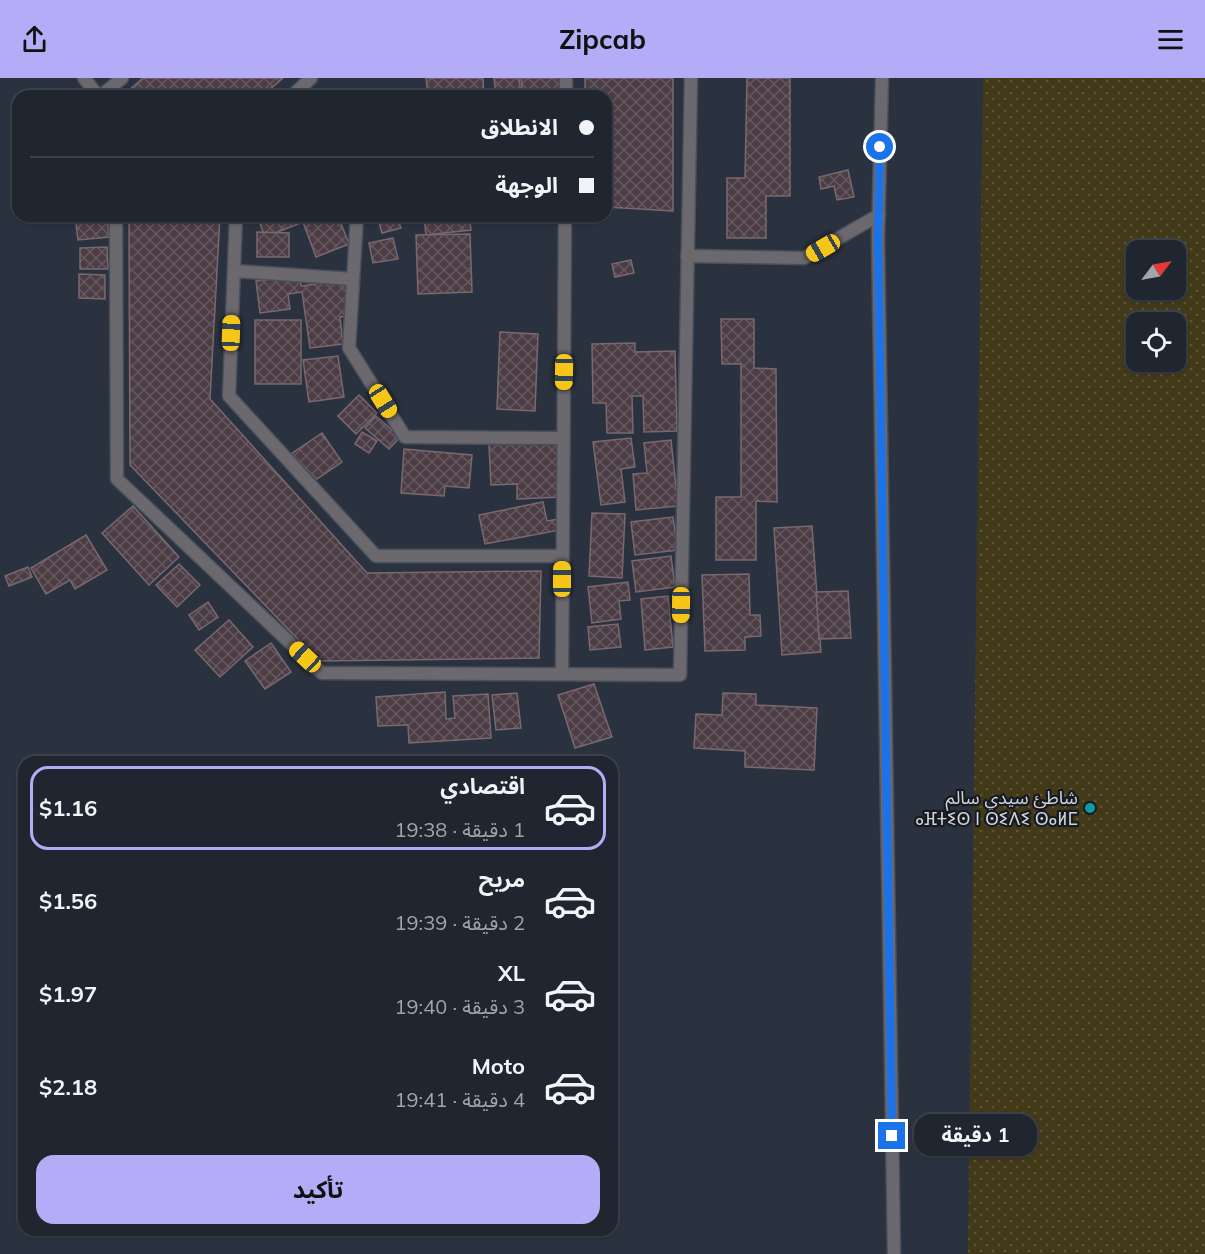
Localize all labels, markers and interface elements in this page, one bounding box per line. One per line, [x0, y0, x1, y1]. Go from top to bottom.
text: Zipcab [559, 22, 646, 56]
icon: share [18, 23, 51, 56]
icon: menu [1154, 23, 1187, 56]
text: الانطلاق [481, 113, 558, 141]
route start [866, 133, 893, 160]
text: الوجهة [495, 171, 558, 199]
car [803, 231, 843, 265]
north arrow [1126, 240, 1186, 300]
map controls [1126, 240, 1186, 372]
button: locate [1126, 312, 1186, 372]
car [221, 315, 241, 351]
car [555, 354, 573, 390]
car [366, 381, 400, 421]
car [553, 561, 571, 597]
car [672, 587, 690, 623]
car [286, 638, 324, 676]
text: اقتصادي [440, 772, 525, 800]
icon: car [543, 781, 597, 835]
place label: شاطئ سيدي سالم ⴰⴼⵜⵉⵙ ⵏ ⵙⵉⴷⵉ ⵙⴰⵍⵎ [915, 786, 1078, 830]
text: $1.16 [39, 794, 97, 822]
marker: شاطئ سيدي سالم ⴰⴼⵜⵉⵙ ⵏ ⵙⵉⴷⵉ ⵙⴰⵍⵎ [1083, 801, 1097, 815]
text: 1 دقيقة · 19:38 [395, 817, 525, 842]
text: مريح [479, 865, 525, 893]
icon: car [543, 874, 597, 928]
text: $1.56 [39, 887, 97, 915]
text: 2 دقيقة · 19:39 [395, 910, 525, 935]
text: XL [498, 959, 525, 987]
icon: car [543, 967, 597, 1021]
text: $1.97 [39, 980, 97, 1008]
text: 3 دقيقة · 19:40 [395, 994, 525, 1019]
text: Moto [472, 1052, 525, 1080]
icon: car [543, 1060, 597, 1114]
text: $2.18 [39, 1073, 97, 1101]
text: 4 دقيقة · 19:41 [395, 1087, 525, 1112]
callout: 1 دقيقة [913, 1115, 1036, 1157]
route end [878, 1122, 905, 1149]
text: 1 دقيقة [942, 1122, 1009, 1147]
button: تأكيد [36, 1155, 600, 1224]

